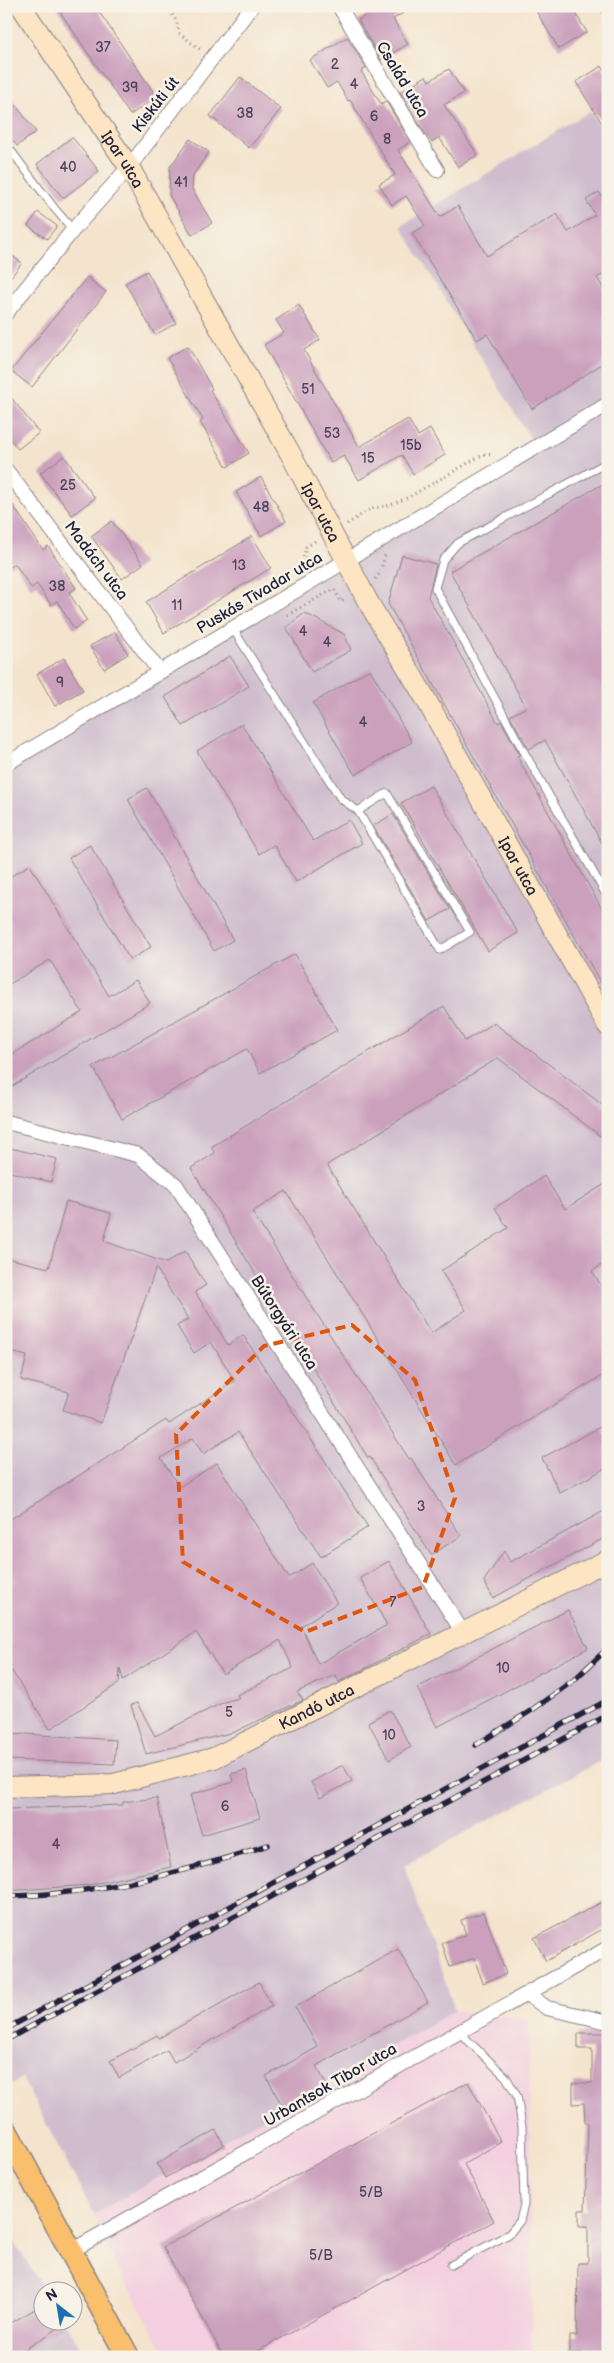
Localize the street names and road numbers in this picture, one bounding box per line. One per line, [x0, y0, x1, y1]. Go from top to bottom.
street label: Család utca [372, 38, 432, 121]
street label: Kiskúti út [129, 73, 184, 136]
street label: Ipar utca [96, 128, 147, 192]
street label: Ipar utca [296, 480, 343, 546]
street label: Madách utca [60, 518, 132, 604]
street label: Puskás Tivadar utca [193, 548, 326, 638]
street label: Ipar utca [493, 834, 541, 899]
street label: Bútorgyári utca [246, 1272, 321, 1374]
street label: Kandó utca [276, 1681, 358, 1735]
street label: Urbantsok Tibor utca [261, 2040, 400, 2131]

